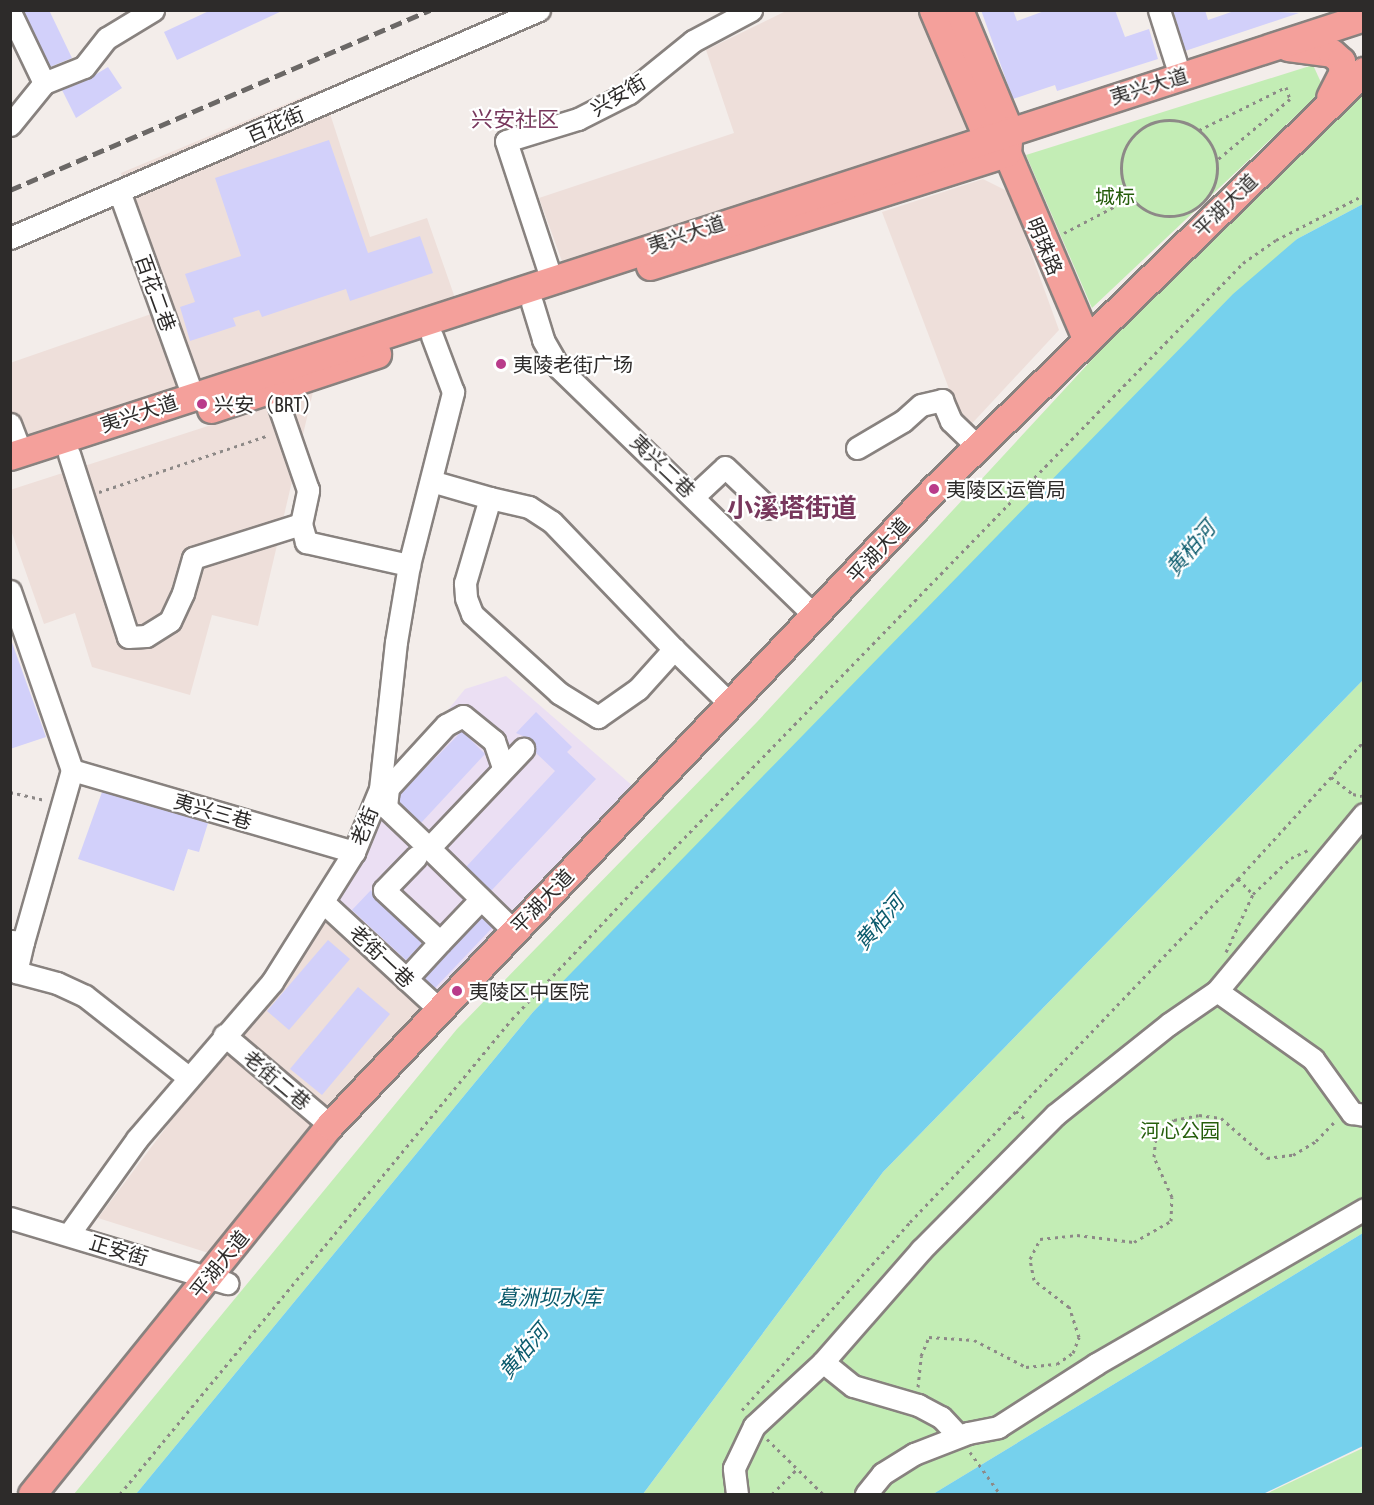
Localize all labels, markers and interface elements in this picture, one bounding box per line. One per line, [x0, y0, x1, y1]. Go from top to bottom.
street label: 夷兴大道 [1107, 63, 1191, 109]
street label: 兴安街 [586, 69, 650, 121]
street label: 百花街 [243, 101, 307, 147]
district label: 兴安社区 [471, 107, 559, 133]
street label: 平湖大道 [1188, 169, 1262, 241]
park label: 城标 [1095, 184, 1135, 208]
street label: 夷兴大道 [644, 210, 728, 258]
street label: 明珠路 [1022, 214, 1068, 278]
street label: 百花二巷 [131, 251, 181, 335]
place label: 夷陵老街广场 [513, 352, 633, 376]
marker: 夷陵老街广场 [494, 357, 508, 371]
street label: 夷兴大道 [97, 389, 181, 437]
place label: 兴安（BRT） [214, 392, 322, 416]
marker: 兴安（BRT） [195, 397, 209, 411]
street label: 夷兴二巷 [626, 430, 700, 502]
place label: 夷陵区运管局 [946, 477, 1066, 501]
marker: 夷陵区运管局 [927, 482, 941, 496]
district label: 小溪塔街道 [727, 493, 857, 525]
street label: 平湖大道 [842, 513, 914, 587]
water label: 黄柏河 [1160, 516, 1220, 580]
street label: 夷兴三巷 [171, 788, 255, 834]
street label: 老街 [345, 803, 383, 849]
street label: 平湖大道 [506, 864, 578, 938]
water label: 黄柏河 [849, 890, 909, 954]
street label: 老街一巷 [345, 920, 419, 992]
place label: 夷陵区中医院 [469, 979, 589, 1003]
marker: 夷陵区中医院 [450, 984, 464, 998]
street label: 老街二巷 [239, 1045, 315, 1115]
park label: 河心公园 [1140, 1118, 1220, 1142]
street label: 平湖大道 [185, 1225, 253, 1303]
street label: 正安街 [87, 1230, 151, 1270]
water label: 葛洲坝水库 [497, 1284, 601, 1310]
water label: 黄柏河 [493, 1319, 553, 1383]

